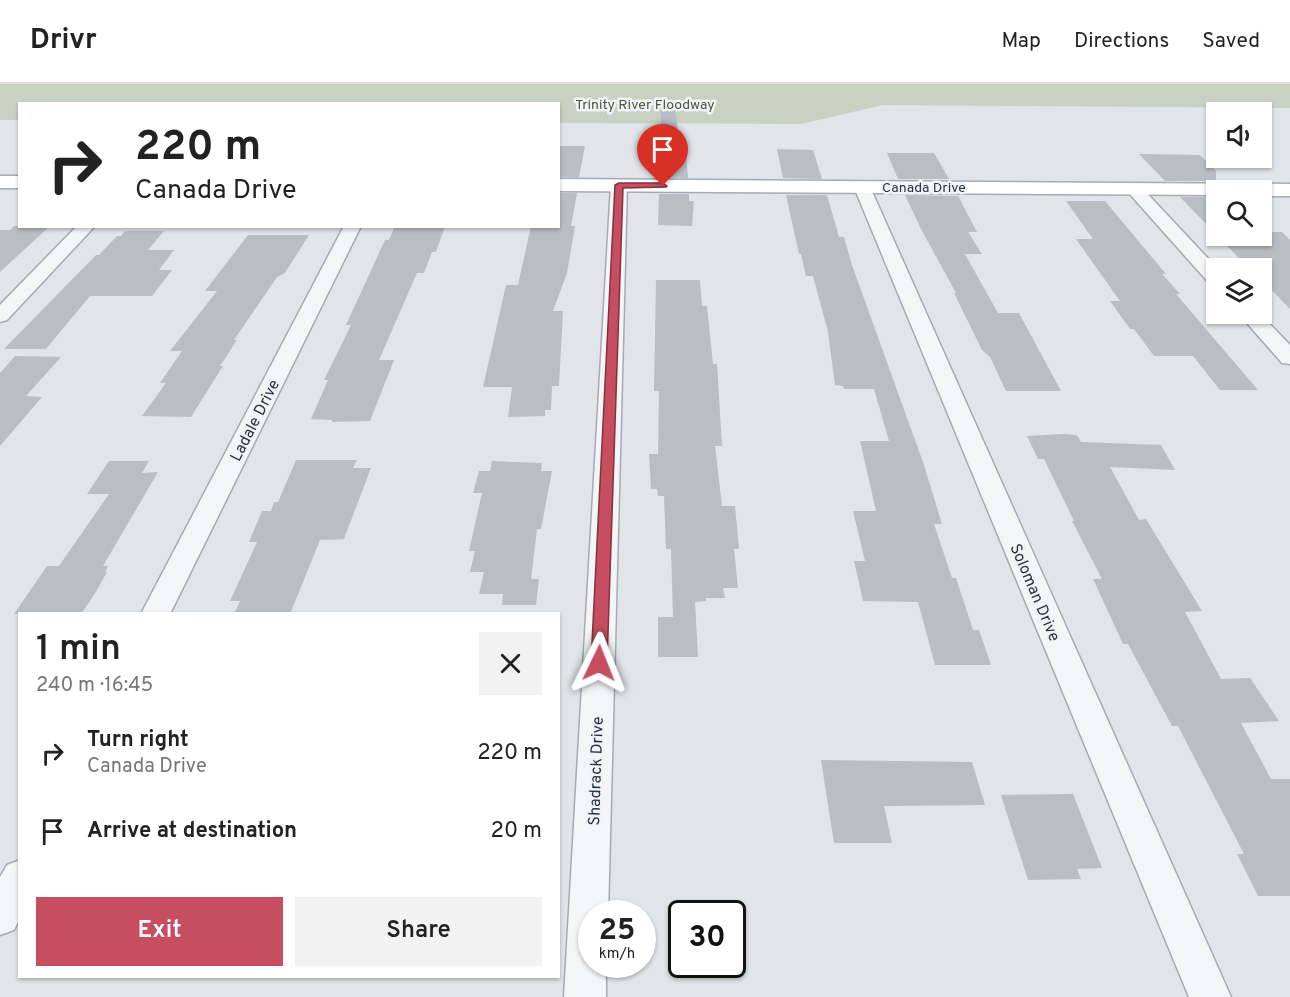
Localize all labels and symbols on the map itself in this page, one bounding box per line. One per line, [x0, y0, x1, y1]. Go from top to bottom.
park label: Trinity River Floodway [575, 97, 715, 114]
pin [637, 124, 688, 186]
street label: Canada Drive [882, 180, 966, 197]
street label: Ladale Drive [227, 377, 285, 465]
street label: Soloman Drive [1005, 541, 1064, 645]
position arrow [567, 631, 631, 695]
street label: Shadrack Drive [585, 716, 609, 826]
speed limit sign: 30 [668, 900, 746, 978]

